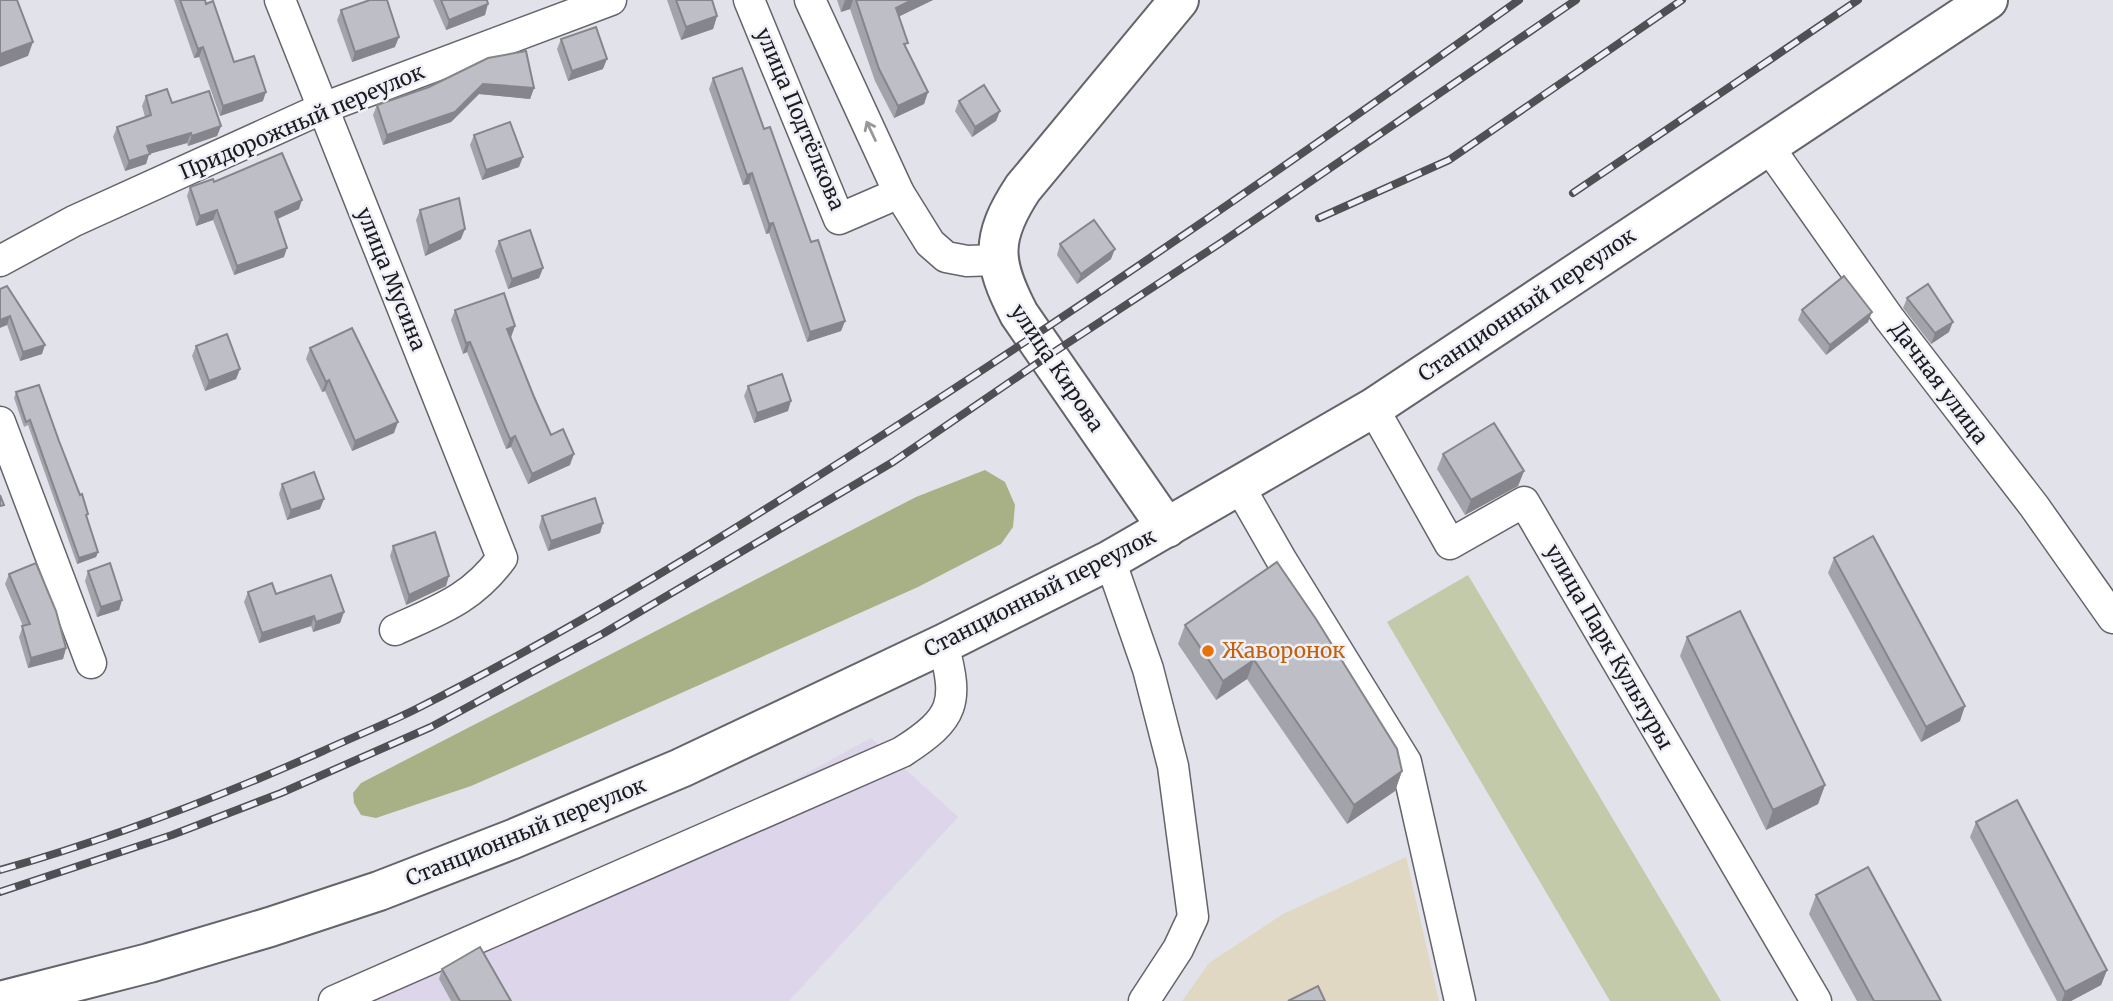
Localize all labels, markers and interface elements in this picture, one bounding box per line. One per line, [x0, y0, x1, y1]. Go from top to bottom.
street label: улица Подтёлкова [750, 24, 851, 214]
street label: Придорожный переулок [175, 58, 428, 185]
one-way arrow [863, 121, 877, 142]
street label: улица Мусина [350, 203, 432, 354]
street label: Станционный переулок [1413, 222, 1641, 388]
street label: улица Кирова [1005, 299, 1110, 437]
street label: Дачная улица [1885, 316, 1994, 449]
street label: Станционный переулок [919, 522, 1160, 663]
street label: улица Парк Культуры [1540, 539, 1679, 754]
place label: Жаворонок [1222, 637, 1345, 664]
marker: Жаворонок [1200, 643, 1216, 659]
street label: Станционный переулок [402, 771, 650, 892]

